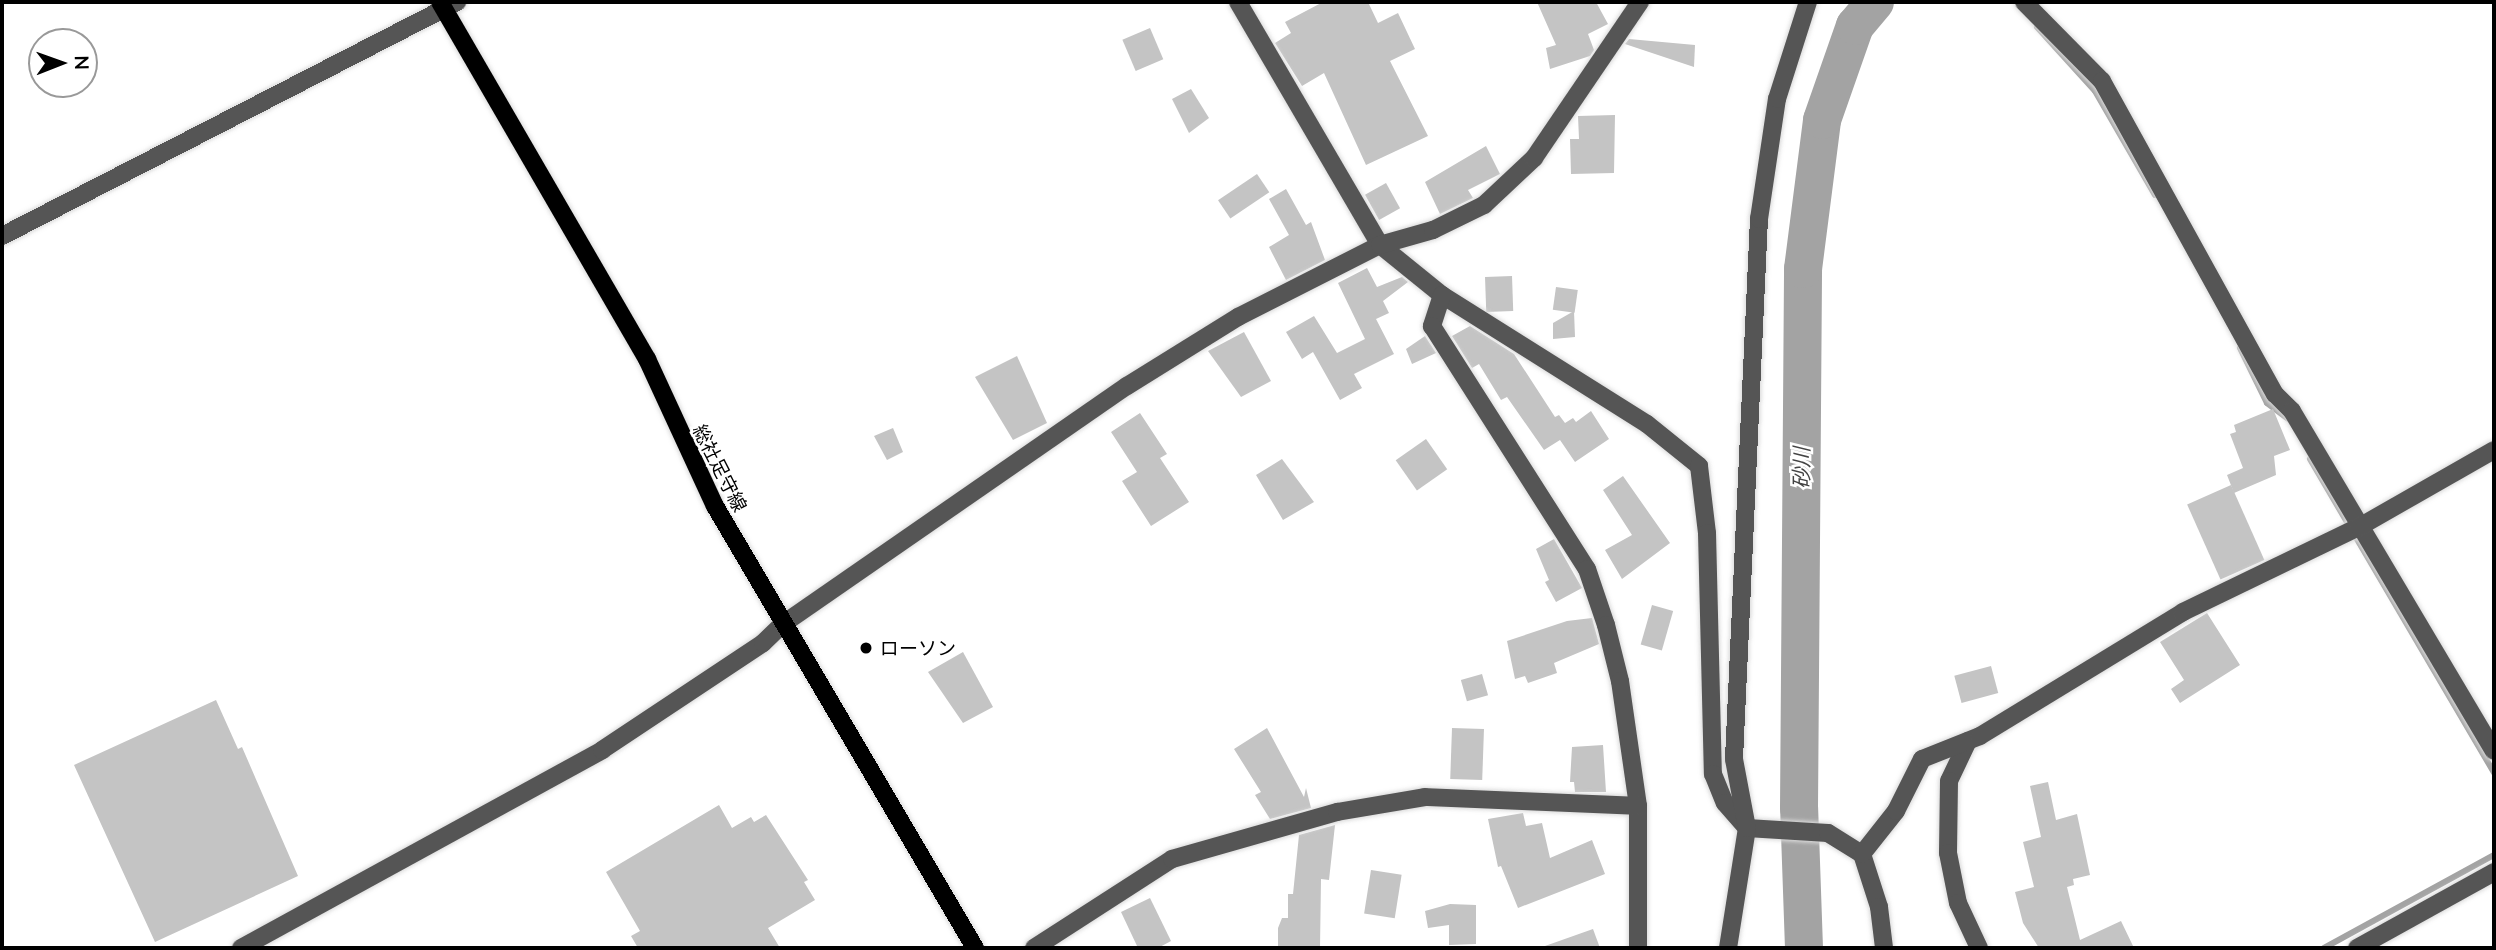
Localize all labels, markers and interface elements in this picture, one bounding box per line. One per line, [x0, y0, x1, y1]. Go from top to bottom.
north arrow [28, 28, 98, 98]
text: N [71, 55, 94, 70]
street label: 総社足守線 [688, 421, 752, 515]
water label: 砂川 [1788, 447, 1814, 489]
place label: ローソン [880, 637, 956, 659]
marker: ローソン [858, 640, 874, 656]

